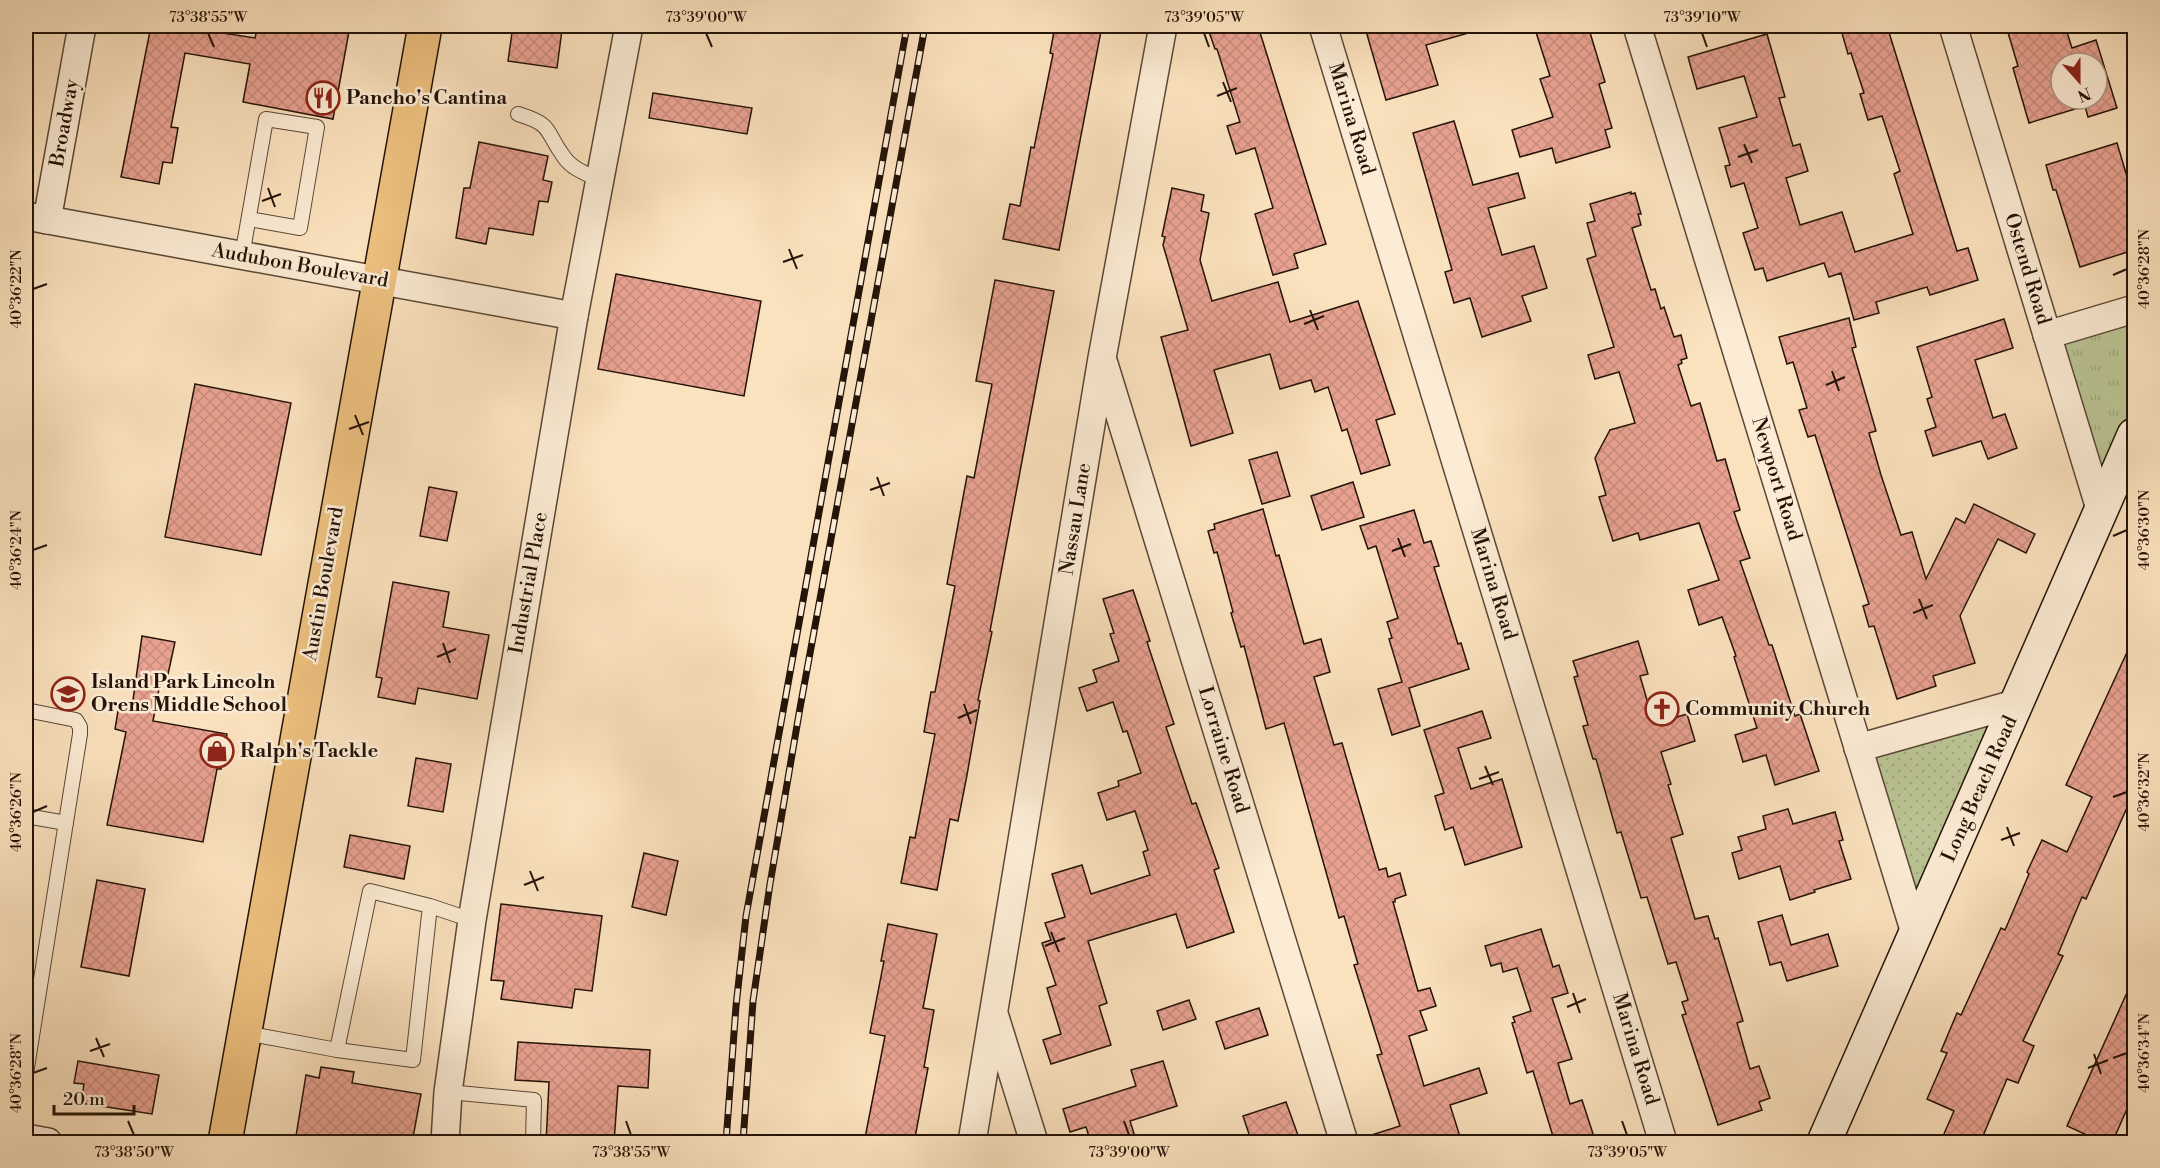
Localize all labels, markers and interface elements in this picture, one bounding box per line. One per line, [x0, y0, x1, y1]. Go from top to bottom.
text: 73°38'55"W [169, 8, 247, 27]
text: 73°39'00"W [665, 8, 747, 27]
text: 73°39'05"W [1164, 8, 1244, 27]
text: 73°39'10"W [1663, 8, 1741, 27]
north arrow [2049, 51, 2109, 111]
street label: Marina Road [1322, 60, 1380, 179]
street label: Broadway [45, 77, 85, 170]
restaurant icon: Pancho's Cantina [305, 80, 341, 116]
text: N [2074, 82, 2094, 106]
place label: Pancho's Cantina [346, 86, 507, 111]
street label: Ostend Road [1998, 210, 2056, 328]
text: 40°36'28"N [2135, 229, 2154, 309]
street label: Audubon Boulevard [209, 238, 391, 294]
text: 40°36'22"N [7, 249, 26, 329]
street label: Newport Road [1745, 414, 1807, 544]
street label: Nassau Lane [1055, 461, 1097, 577]
text: 40°36'30"N [2135, 490, 2154, 570]
street label: Austin Boulevard [298, 504, 350, 664]
text: 40°36'24"N [7, 510, 26, 590]
street label: Industrial Place [504, 510, 554, 656]
street label: Marina Road [1464, 525, 1522, 644]
place label: Island Park Lincoln Orens Middle School [91, 670, 287, 718]
school or university icon: Island Park Lincoln Orens Middle School [50, 676, 86, 712]
street label: Lorraine Road [1192, 684, 1254, 817]
church icon: Community Church [1644, 691, 1680, 727]
place label: Community Church [1685, 697, 1871, 722]
street label: Long Beach Road [1937, 711, 2024, 866]
shop icon: Ralph's Tackle [199, 733, 235, 769]
place label: Ralph's Tackle [240, 739, 378, 764]
text: 40°36'32"N [2135, 753, 2154, 831]
text: 40°36'26"N [7, 772, 26, 852]
street label: Marina Road [1606, 990, 1664, 1109]
text: 40°36'34"N [2135, 1013, 2154, 1093]
text: 40°36'28"N [7, 1033, 26, 1113]
scale bar [54, 1078, 134, 1116]
text: 20 m [63, 1088, 105, 1111]
text: 73°38'50"W [94, 1143, 174, 1162]
text: 73°38'55"W [592, 1143, 670, 1162]
text: 73°39'00"W [1088, 1143, 1170, 1162]
text: 73°39'05"W [1587, 1143, 1667, 1162]

